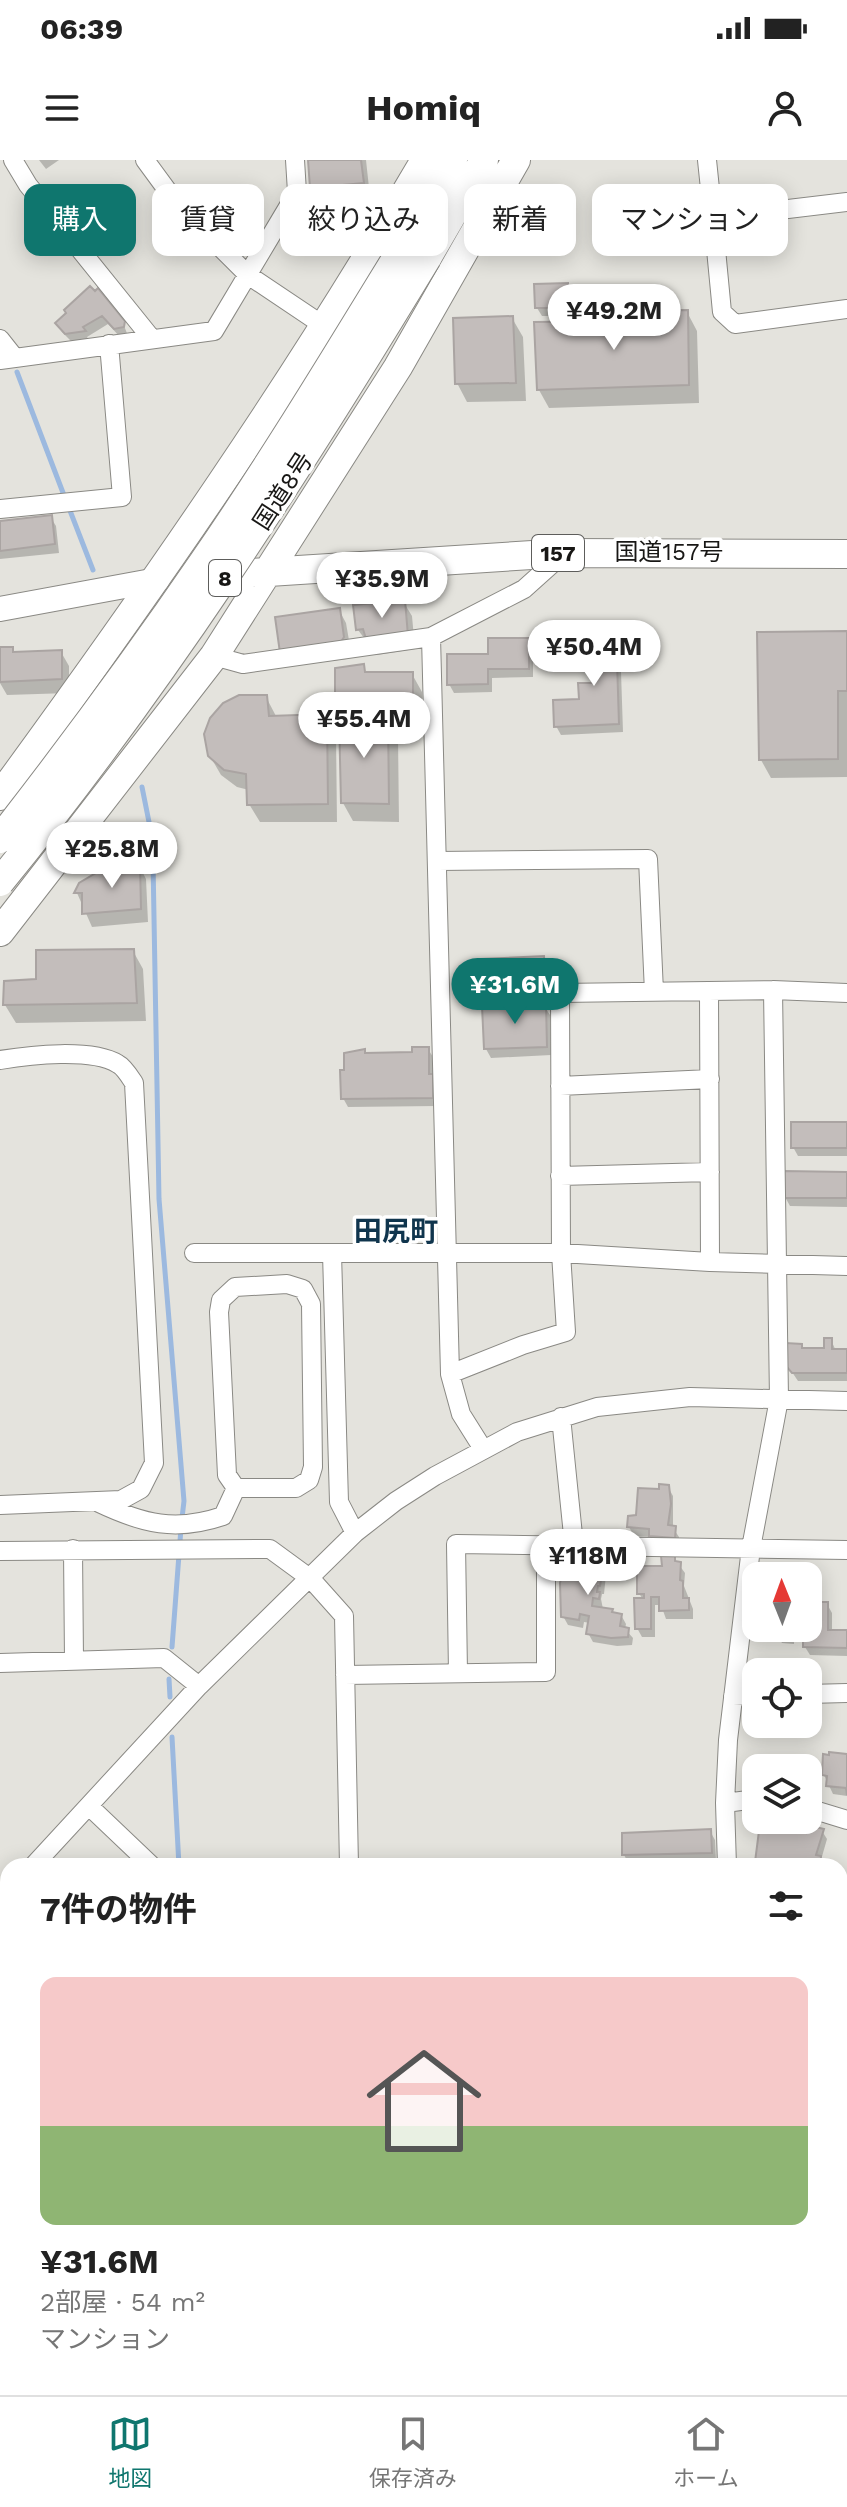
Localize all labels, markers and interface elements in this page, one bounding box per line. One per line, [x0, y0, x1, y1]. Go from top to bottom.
text: 06:39 [40, 11, 123, 46]
icon: menu [40, 86, 84, 130]
icon: person [763, 86, 807, 130]
text: Homiq [366, 87, 481, 129]
chip: 購入 [24, 184, 136, 256]
chip: 賃貸 [152, 184, 264, 256]
chip: 絞り込み [280, 184, 448, 256]
chip: 新着 [464, 184, 576, 256]
chip: マンション [592, 184, 788, 256]
pin: ¥49.2M [549, 284, 679, 352]
text: ¥49.2M [566, 295, 662, 325]
street label: 国道8号 [248, 447, 318, 535]
road number: 157 [532, 535, 584, 571]
street label: 国道157号 [615, 538, 723, 566]
pin: ¥35.9M [317, 552, 447, 620]
road number: 8 [209, 560, 241, 596]
text: ¥35.9M [334, 563, 430, 593]
pin: ¥50.4M [529, 620, 659, 688]
text: ¥50.4M [546, 631, 642, 661]
pin: ¥55.4M [299, 692, 429, 760]
text: ¥55.4M [316, 703, 412, 733]
pin: ¥25.8M [47, 822, 177, 890]
text: ¥25.8M [64, 833, 160, 863]
pin: ¥31.6M [450, 958, 580, 1026]
text: ¥31.6M [469, 969, 561, 999]
district label: 田尻町 [354, 1215, 438, 1248]
pin: ¥118M [532, 1529, 644, 1597]
text: ¥118M [548, 1540, 628, 1570]
north arrow [742, 1562, 822, 1642]
map controls [742, 1562, 822, 1834]
button: locate [742, 1658, 822, 1738]
button: layers [742, 1754, 822, 1834]
icon: filters [764, 1884, 808, 1928]
text: 7件の物件 [40, 1889, 197, 1929]
icon: home [352, 2029, 496, 2173]
text: ¥31.6M [40, 2241, 159, 2281]
text: 2部屋 · 54 m² [40, 2287, 205, 2317]
text: マンション [40, 2324, 170, 2354]
tab: 地図 [108, 2412, 152, 2492]
tab: 保存済み [369, 2412, 457, 2492]
tab: ホーム [673, 2412, 739, 2492]

